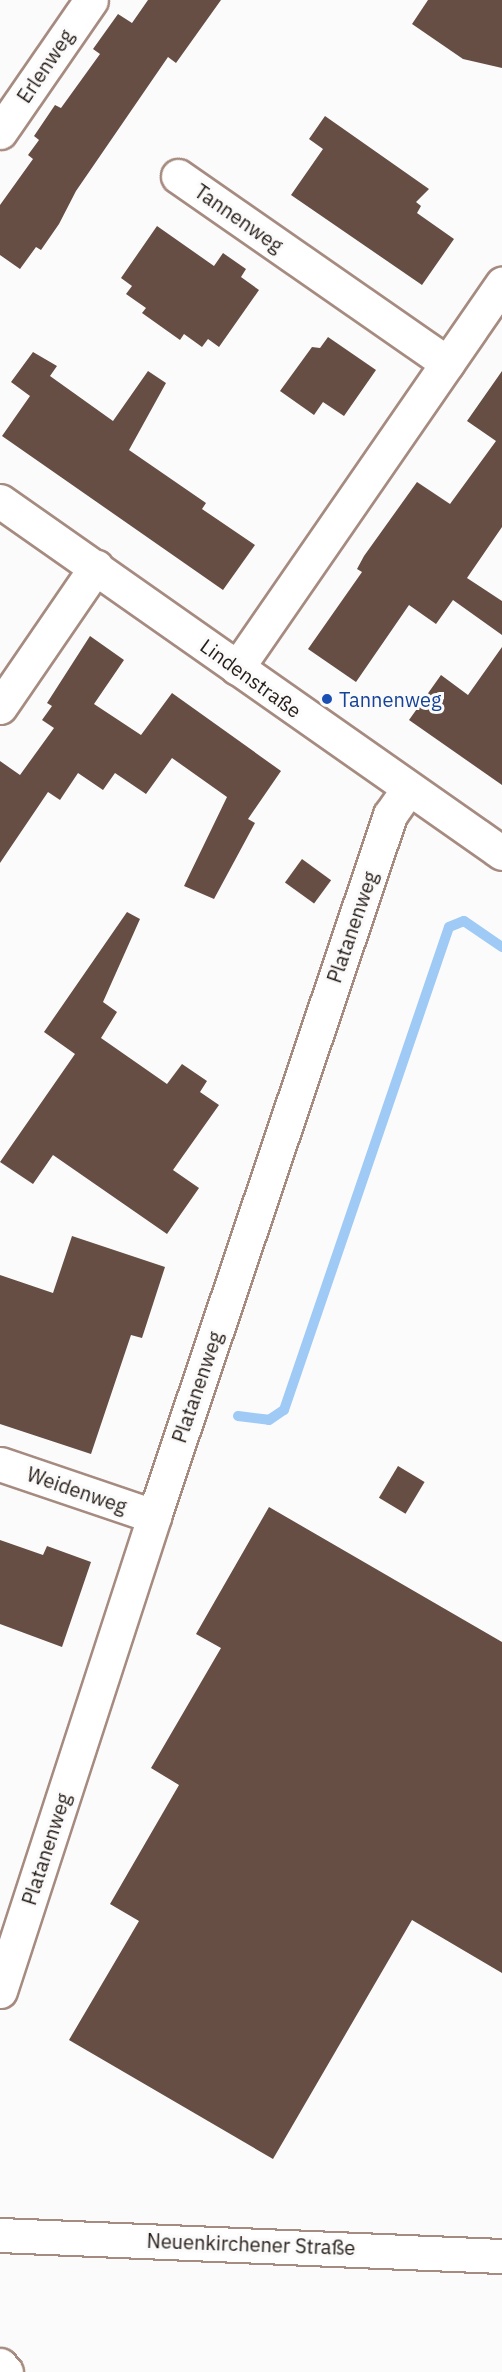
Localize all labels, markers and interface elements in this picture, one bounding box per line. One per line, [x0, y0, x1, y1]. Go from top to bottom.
street label: Erlenweg [12, 25, 78, 107]
street label: Tannenweg [190, 179, 288, 257]
street label: Lindenstraße [196, 633, 306, 723]
place label: Tannenweg [339, 687, 441, 711]
marker: Tannenweg [320, 692, 334, 706]
street label: Platanenweg [322, 868, 382, 986]
street label: Platanenweg [167, 1328, 227, 1446]
street label: Weidenweg [24, 1462, 130, 1518]
street label: Platanenweg [17, 1790, 75, 1908]
street label: Neuenkirchener Straße [146, 2228, 356, 2260]

